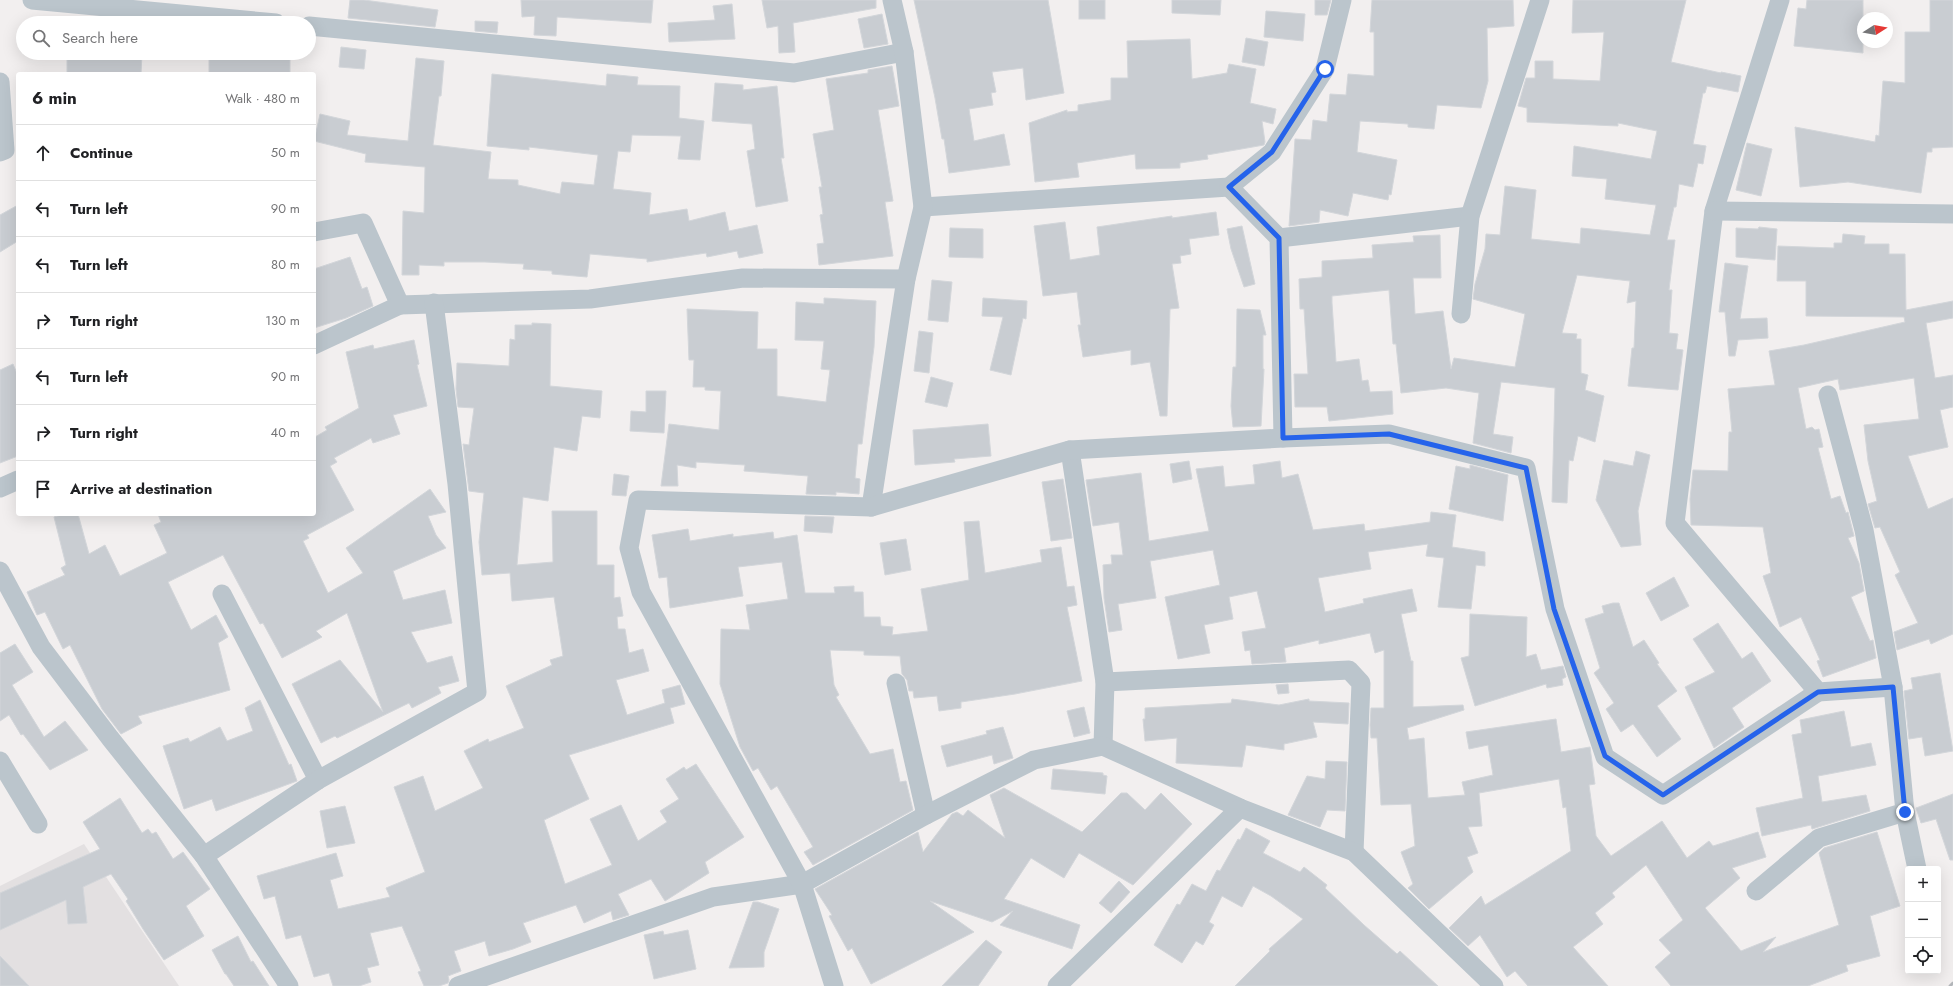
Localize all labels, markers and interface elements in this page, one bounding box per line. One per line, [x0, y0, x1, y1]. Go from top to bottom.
north arrow [1857, 12, 1893, 48]
search box [16, 16, 316, 60]
icon: search [30, 27, 52, 49]
text: Search here [62, 27, 138, 49]
route start [1316, 60, 1334, 78]
text: 6 min [32, 86, 77, 110]
text: Walk · 480 m [225, 89, 300, 108]
icon: ahead [32, 142, 54, 164]
text: Continue [70, 142, 133, 164]
text: 50 m [271, 143, 300, 162]
icon: left [32, 198, 54, 220]
text: Turn left [70, 198, 128, 220]
text: 90 m [271, 199, 300, 218]
icon: left [32, 254, 54, 276]
text: Turn left [70, 254, 128, 276]
text: 80 m [271, 255, 300, 274]
icon: right [32, 310, 54, 332]
text: Turn right [70, 310, 138, 332]
text: 130 m [265, 311, 300, 330]
icon: left [32, 366, 54, 388]
text: Turn left [70, 366, 128, 388]
text: 90 m [271, 367, 300, 386]
icon: right [32, 422, 54, 444]
text: Turn right [70, 422, 138, 444]
text: 40 m [271, 423, 300, 442]
icon: arrive [32, 478, 54, 500]
text: Arrive at destination [70, 478, 212, 500]
route end [1896, 803, 1914, 821]
map controls [1905, 866, 1941, 974]
button: + [1905, 866, 1941, 902]
button: − [1905, 902, 1941, 938]
button: locate [1905, 938, 1941, 974]

